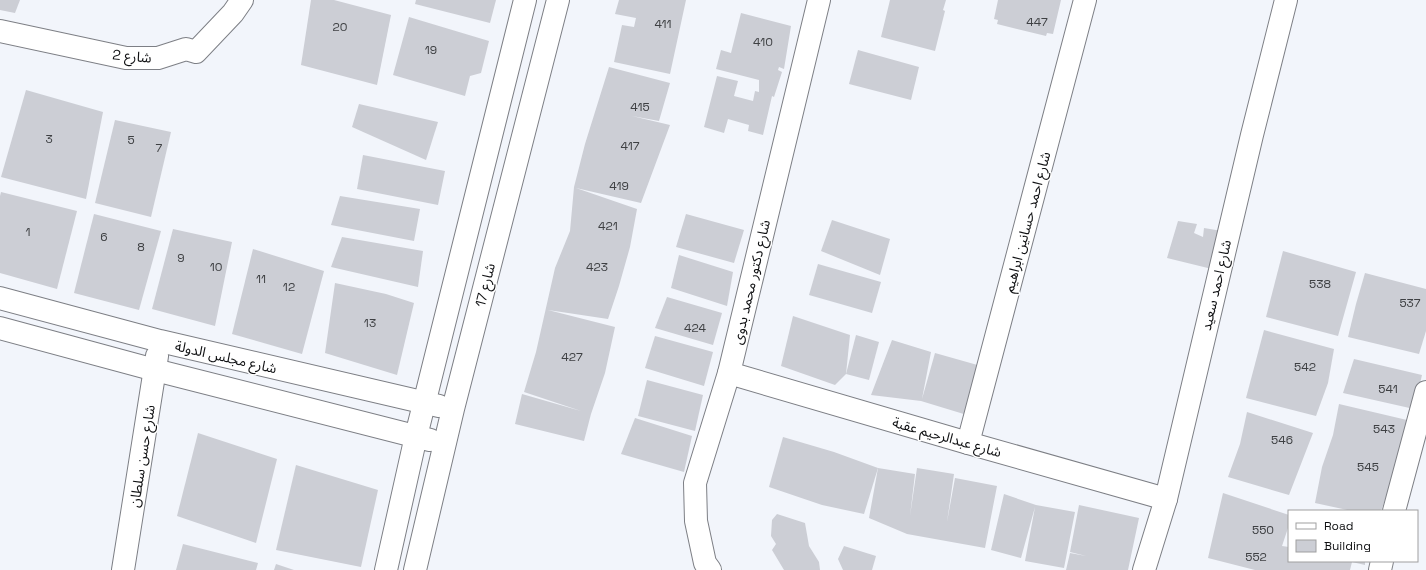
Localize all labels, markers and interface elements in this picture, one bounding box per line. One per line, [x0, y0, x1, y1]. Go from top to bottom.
house number: 447 [1026, 14, 1048, 30]
house number: 411 [654, 16, 672, 32]
house number: 20 [333, 19, 347, 35]
house number: 410 [753, 34, 773, 50]
house number: 19 [425, 42, 437, 58]
street label: شارع 2 [111, 45, 152, 69]
house number: 415 [630, 99, 650, 115]
house number: 3 [45, 131, 53, 147]
house number: 5 [127, 132, 135, 148]
house number: 417 [621, 138, 640, 154]
house number: 7 [156, 140, 163, 156]
street label: شارع احمد حسانين ابراهيم [999, 149, 1056, 295]
house number: 419 [609, 178, 629, 194]
house number: 421 [598, 218, 618, 234]
street label: شارع دكتور محمد بدوى [728, 218, 776, 347]
house number: 1 [25, 224, 31, 240]
house number: 6 [100, 229, 108, 245]
street label: شارع احمد سعيد [1197, 238, 1237, 333]
house number: 8 [137, 239, 145, 255]
house number: 9 [177, 250, 185, 266]
house number: 10 [210, 259, 222, 275]
house number: 423 [586, 259, 608, 275]
street label: شارع 17 [471, 261, 501, 309]
house number: 11 [256, 271, 266, 287]
house number: 538 [1309, 276, 1331, 292]
house number: 12 [283, 279, 295, 295]
house number: 537 [1399, 295, 1421, 311]
house number: 13 [364, 315, 376, 331]
house number: 424 [684, 320, 706, 336]
street label: شارع مجلس الدولة [173, 337, 279, 379]
house number: 427 [561, 349, 583, 365]
house number: 542 [1294, 359, 1316, 375]
house number: 541 [1378, 381, 1398, 397]
street label: شارع حسن سلطان [125, 403, 161, 509]
street label: شارع عبدالرحيم عقبة [890, 413, 1004, 463]
house number: 543 [1373, 421, 1395, 437]
house number: 546 [1271, 432, 1293, 448]
house number: 545 [1357, 459, 1379, 475]
legend [1288, 510, 1418, 562]
text: Road [1324, 518, 1353, 534]
house number: 550 [1252, 522, 1274, 538]
text: Building [1324, 538, 1371, 554]
house number: 552 [1245, 549, 1267, 565]

